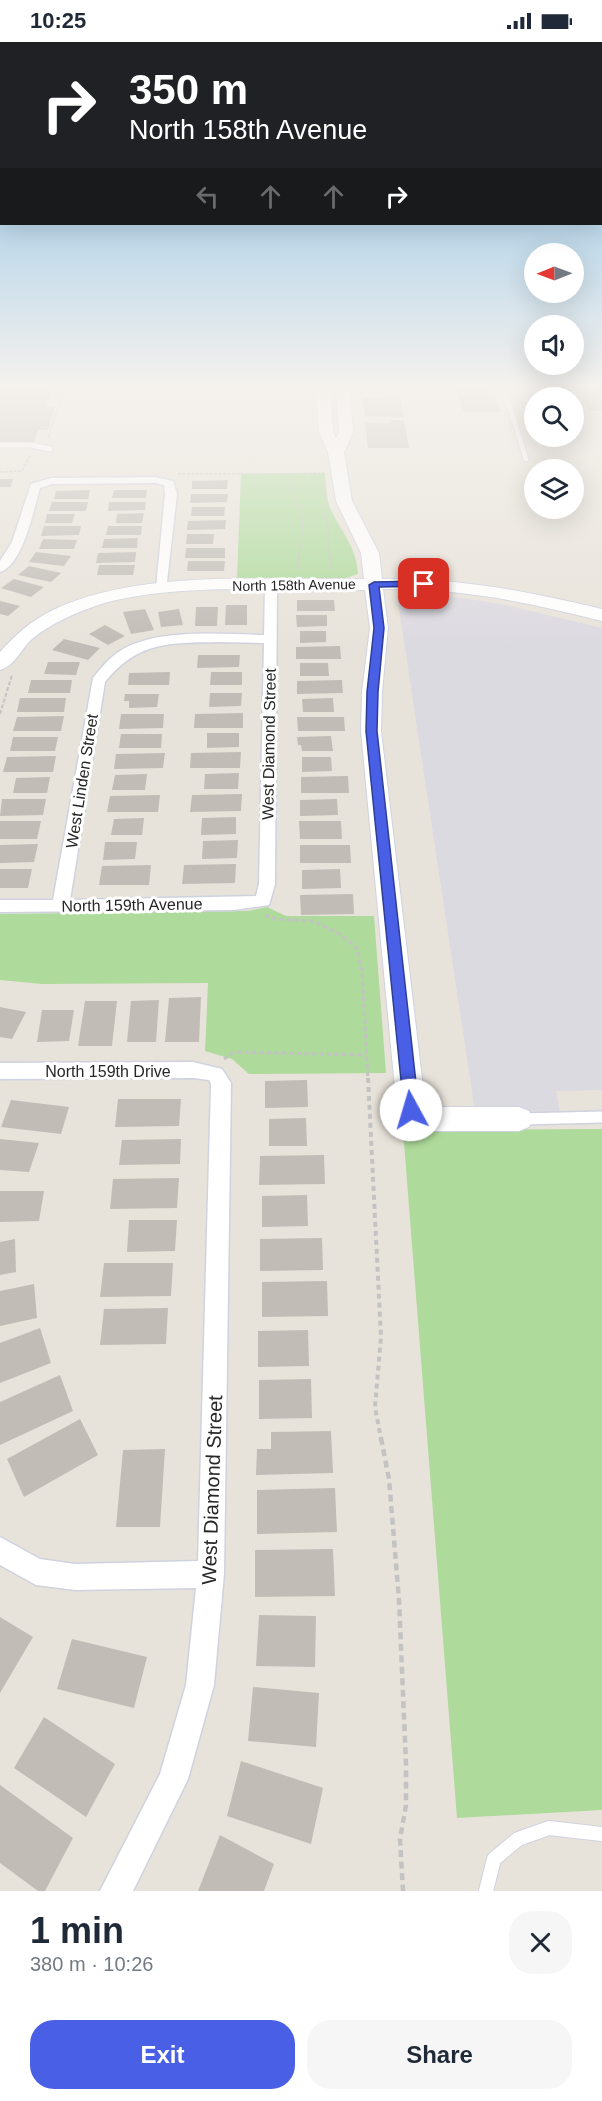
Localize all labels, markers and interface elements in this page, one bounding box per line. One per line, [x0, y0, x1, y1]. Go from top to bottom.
text: 10:25 [30, 8, 86, 33]
icon: right [30, 66, 108, 144]
text: 350 m [129, 66, 248, 113]
text: North 158th Avenue [129, 115, 367, 145]
icon: left [191, 180, 224, 213]
icon: ahead [254, 180, 287, 213]
icon: ahead [317, 180, 350, 213]
icon: right [380, 180, 413, 213]
north arrow [524, 243, 584, 303]
map controls [524, 243, 584, 519]
button: sound [524, 315, 584, 375]
button: search [524, 387, 584, 447]
button: layers [524, 459, 584, 519]
pin [398, 558, 449, 609]
icon: arrive [407, 567, 440, 600]
street label: North 158th Avenue [232, 576, 356, 594]
street label: West Diamond Street [259, 667, 279, 820]
street label: West Linden Street [63, 712, 101, 849]
street label: North 159th Avenue [61, 895, 203, 915]
street label: North 159th Drive [45, 1063, 171, 1080]
position arrow [379, 1078, 443, 1142]
street label: West Diamond Street [198, 1394, 226, 1585]
text: 1 min [30, 1910, 124, 1951]
button: close [509, 1911, 572, 1974]
text: 380 m · 10:26 [30, 1953, 153, 1975]
button: Exit [30, 2020, 295, 2089]
button: Share [307, 2020, 572, 2089]

